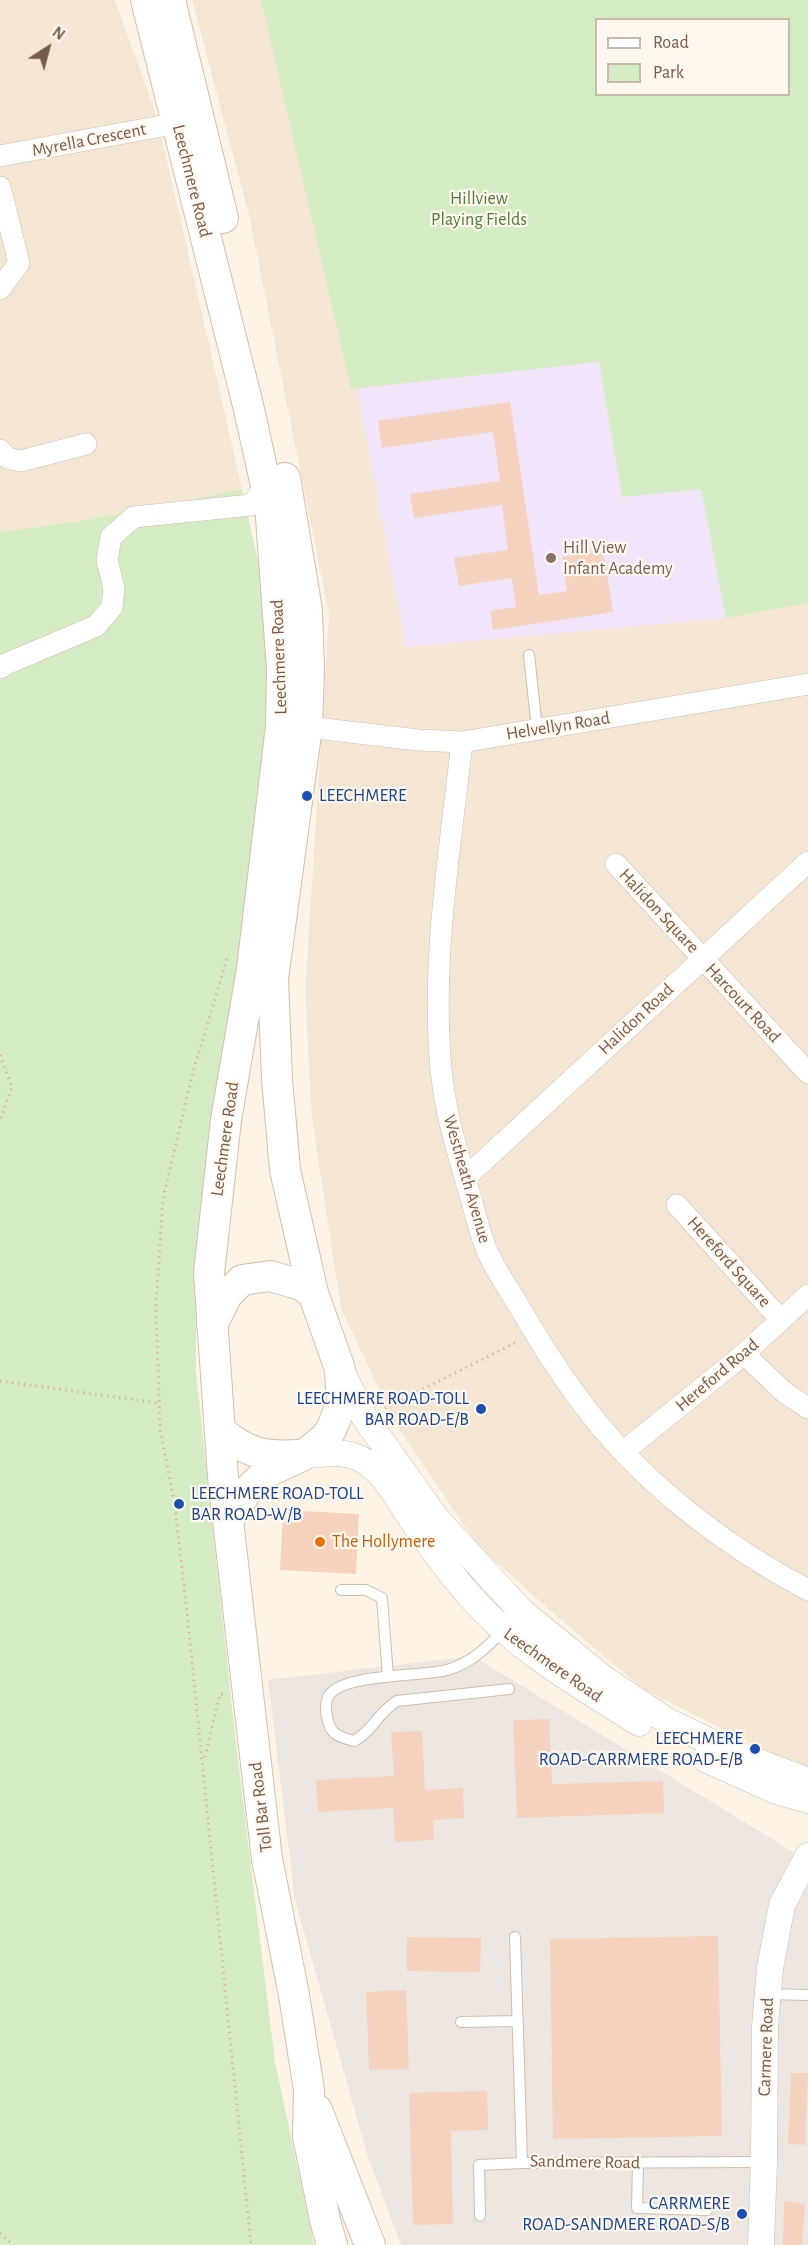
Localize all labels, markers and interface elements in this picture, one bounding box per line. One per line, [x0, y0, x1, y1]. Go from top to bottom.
north arrow [18, 18, 78, 78]
legend [595, 18, 790, 96]
text: N [49, 24, 68, 43]
text: Road [653, 34, 689, 52]
text: Park [653, 64, 684, 82]
street label: Myrella Crescent [30, 118, 148, 162]
street label: Leechmere Road [168, 122, 216, 240]
park label: Hillview Playing Fields [431, 188, 527, 230]
place label: Hill View Infant Academy [563, 537, 673, 580]
marker: Hill View Infant Academy [544, 551, 558, 565]
street label: Leechmere Road [266, 599, 292, 715]
street label: Helvellyn Road [504, 707, 612, 745]
place label: LEECHMERE [319, 785, 407, 807]
marker: LEECHMERE [300, 789, 314, 803]
street label: Halidon Square [614, 864, 704, 958]
street label: Harcourt Road [701, 959, 785, 1047]
street label: Halidon Road [594, 979, 678, 1059]
street label: Leechmere Road [206, 1080, 244, 1198]
street label: Westheath Avenue [438, 1112, 496, 1246]
street label: Hereford Square [683, 1212, 775, 1312]
street label: Hereford Road [671, 1334, 763, 1416]
place label: LEECHMERE ROAD-TOLL BAR ROAD-E/B [296, 1388, 469, 1430]
marker: LEECHMERE ROAD-TOLL BAR ROAD-E/B [474, 1402, 488, 1416]
place label: LEECHMERE ROAD-TOLL BAR ROAD-W/B [191, 1483, 364, 1526]
marker: LEECHMERE ROAD-TOLL BAR ROAD-W/B [172, 1497, 186, 1511]
place label: The Hollymere [332, 1531, 435, 1553]
marker: The Hollymere [313, 1535, 327, 1549]
street label: Leechmere Road [499, 1623, 607, 1707]
place label: LEECHMERE ROAD-CARRMERE ROAD-E/B [539, 1728, 743, 1770]
marker: LEECHMERE ROAD-CARRMERE ROAD-E/B [748, 1742, 762, 1756]
street label: Toll Bar Road [245, 1761, 277, 1853]
street label: Carmere Road [753, 1997, 779, 2097]
street label: Sandmere Road [530, 2150, 640, 2174]
place label: CARRMERE ROAD-SANDMERE ROAD-S/B [522, 2193, 730, 2236]
marker: CARRMERE ROAD-SANDMERE ROAD-S/B [735, 2207, 749, 2221]

